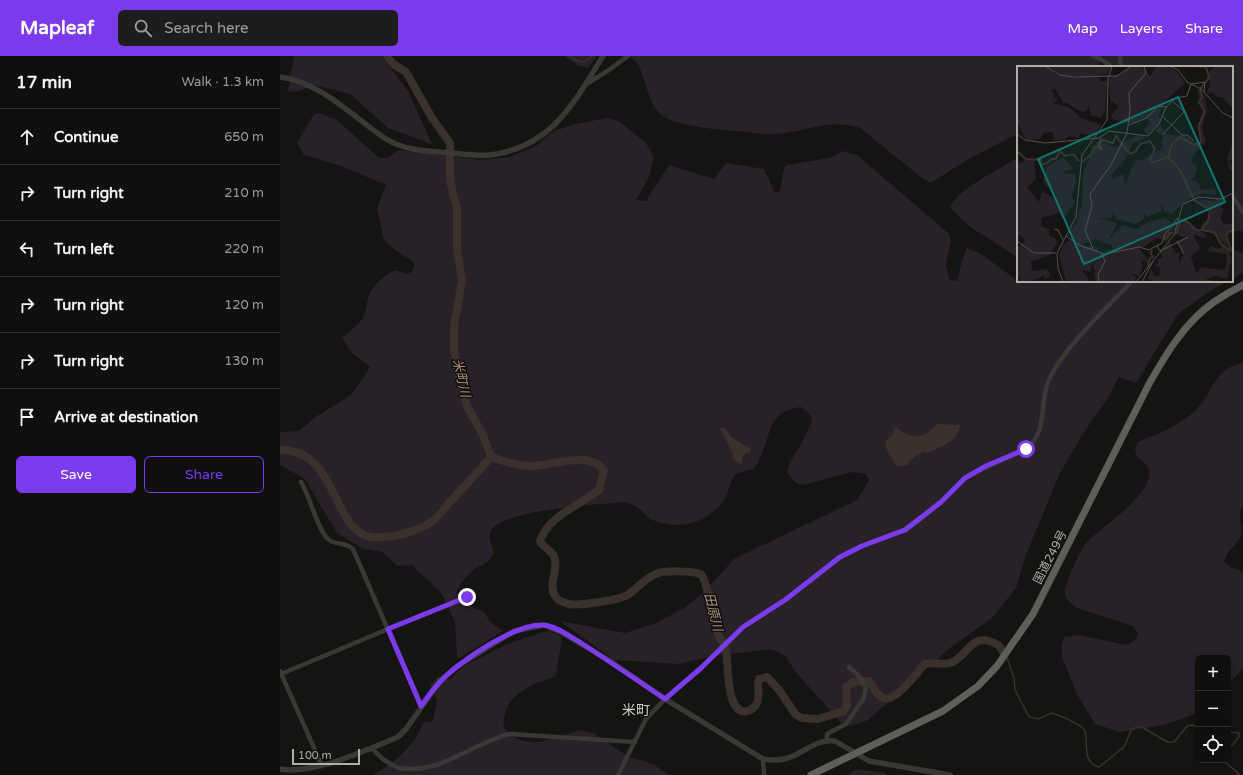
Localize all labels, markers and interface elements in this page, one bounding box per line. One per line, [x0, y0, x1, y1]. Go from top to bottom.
search box [118, 10, 398, 46]
text: Mapleaf [20, 17, 94, 39]
icon: search [132, 17, 154, 39]
text: Search here [164, 19, 249, 37]
text: Map [1068, 20, 1098, 37]
text: Layers [1120, 20, 1163, 37]
text: Share [1185, 20, 1223, 37]
inset map [1017, 66, 1233, 282]
text: 17 min [16, 72, 72, 93]
text: Walk · 1.3 km [182, 74, 264, 90]
icon: ahead [16, 126, 38, 148]
text: Continue [54, 128, 118, 146]
text: 650 m [224, 129, 264, 145]
icon: right [16, 182, 38, 204]
text: Turn right [54, 184, 124, 202]
text: 210 m [224, 185, 264, 201]
icon: left [16, 238, 38, 260]
text: Turn left [54, 240, 114, 258]
text: 220 m [224, 241, 264, 257]
icon: right [16, 294, 38, 316]
text: Turn right [54, 296, 124, 314]
text: 120 m [224, 297, 264, 313]
icon: right [16, 350, 38, 372]
text: Turn right [54, 352, 124, 370]
text: 130 m [224, 353, 264, 369]
water label: 米町川 [449, 357, 474, 401]
icon: arrive [16, 406, 38, 428]
text: Arrive at destination [54, 408, 198, 426]
route start [1017, 440, 1035, 458]
button: Save [16, 456, 136, 493]
button: Share [144, 456, 264, 493]
street label: 国道249号 [1030, 528, 1070, 586]
route end [458, 588, 476, 606]
water label: 田原川 [701, 591, 726, 635]
map controls [1195, 655, 1231, 763]
button: + [1195, 655, 1231, 691]
button: − [1195, 691, 1231, 727]
district label: 米町 [622, 702, 650, 719]
button: locate [1195, 727, 1231, 763]
scale bar [292, 747, 360, 766]
text: 100 m [298, 749, 332, 762]

